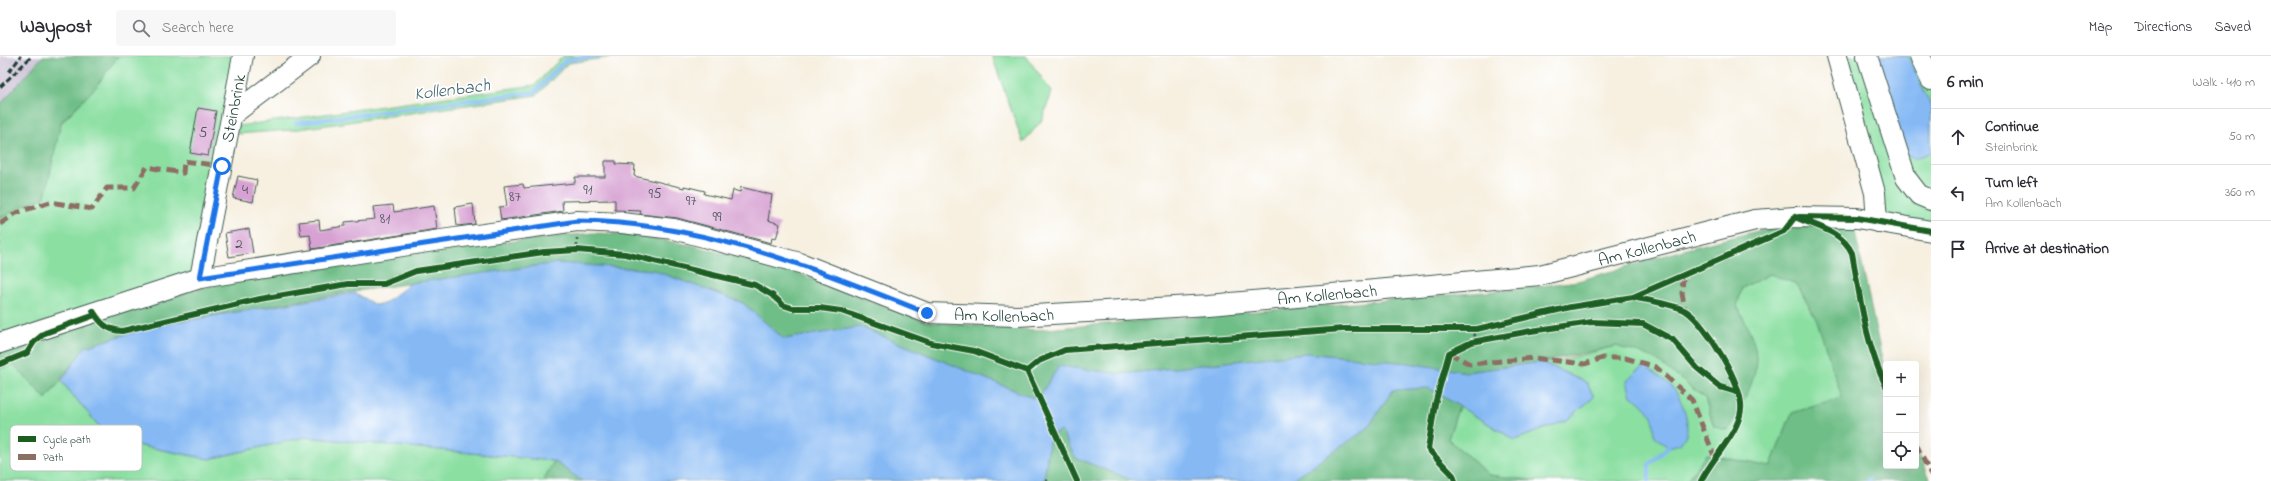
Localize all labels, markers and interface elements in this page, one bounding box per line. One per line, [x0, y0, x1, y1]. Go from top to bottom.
search box [116, 10, 396, 46]
text: Waypost [20, 14, 92, 41]
icon: search [130, 17, 152, 39]
text: Search here [162, 17, 234, 39]
text: Map [2089, 17, 2112, 38]
text: Directions [2134, 17, 2192, 38]
text: Saved [2214, 17, 2251, 38]
text: 6 min [1947, 70, 1983, 95]
street label: Steinbrink [216, 72, 253, 145]
water label: Kollenbach [413, 73, 492, 109]
text: Walk · 410 m [2192, 73, 2255, 92]
text: Continue [1985, 116, 2039, 138]
house number: 5 [199, 122, 208, 144]
icon: ahead [1947, 126, 1969, 148]
text: 50 m [2229, 127, 2255, 146]
text: Steinbrink [1985, 138, 2038, 157]
route start [213, 157, 231, 175]
text: Turn left [1985, 172, 2038, 194]
house number: 4 [242, 179, 248, 201]
house number: 91 [583, 179, 593, 201]
icon: left [1947, 182, 1969, 204]
house number: 95 [648, 183, 662, 205]
text: 360 m [2225, 183, 2255, 202]
house number: 87 [509, 186, 521, 208]
house number: 97 [686, 190, 696, 212]
text: Am Kollenbach [1985, 194, 2061, 213]
house number: 99 [712, 206, 722, 228]
house number: 81 [380, 208, 390, 230]
street label: Am Kollenbach [1596, 225, 1699, 274]
house number: 2 [235, 233, 243, 255]
icon: arrive [1947, 238, 1969, 260]
text: Arrive at destination [1985, 238, 2109, 260]
street label: Am Kollenbach [1276, 279, 1378, 313]
street label: Am Kollenbach [953, 303, 1055, 330]
route end [918, 304, 936, 322]
map controls [1883, 361, 1919, 469]
button: + [1883, 361, 1919, 397]
button: − [1883, 397, 1919, 433]
legend [10, 425, 142, 471]
text: Cycle path [43, 432, 91, 449]
button: locate [1883, 433, 1919, 469]
text: Path [43, 450, 64, 466]

